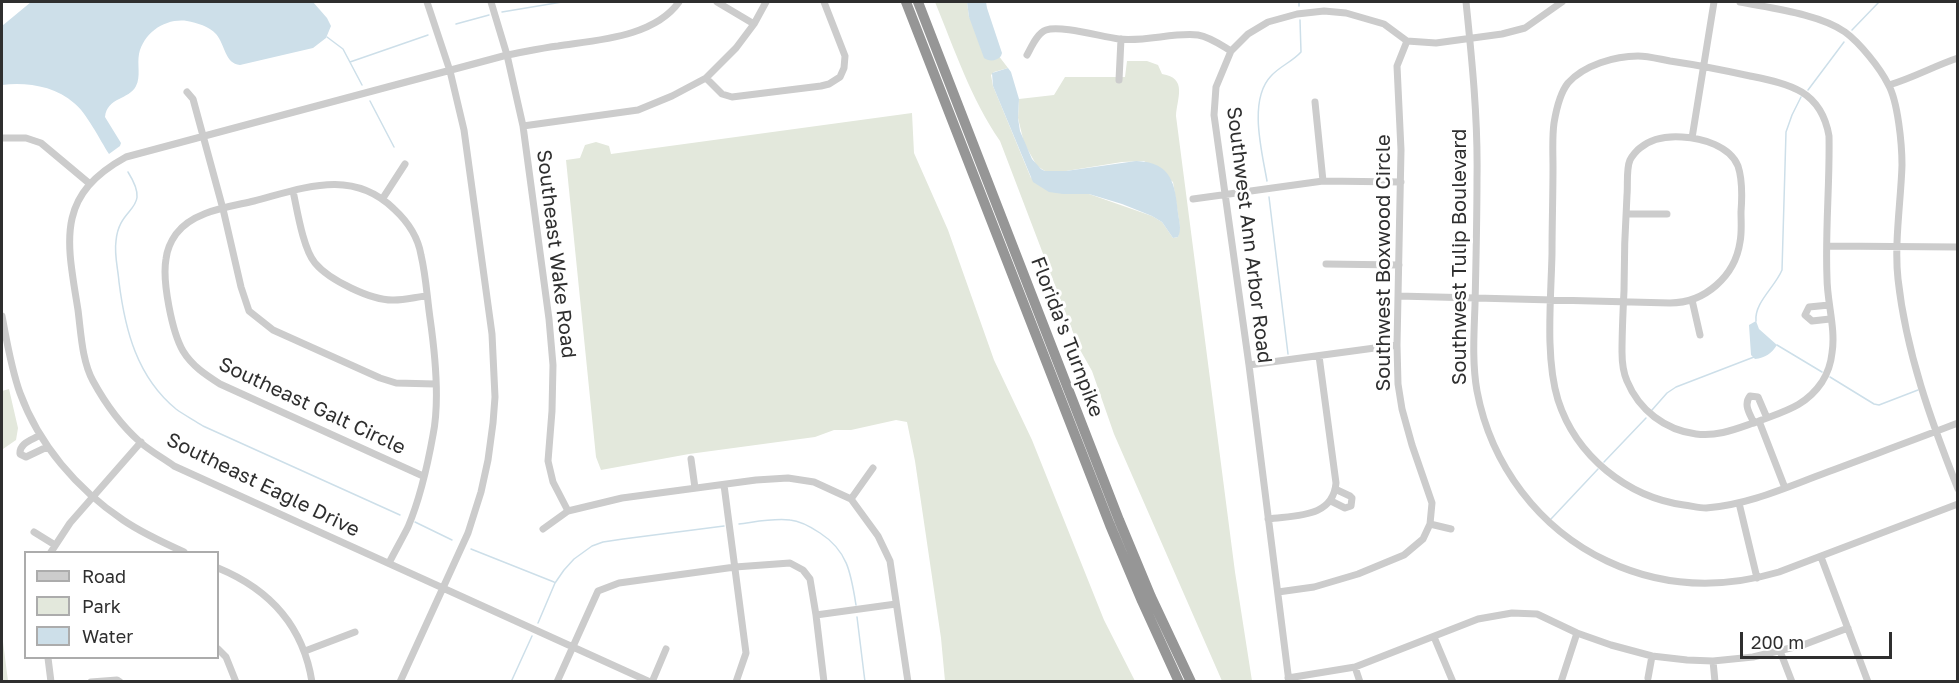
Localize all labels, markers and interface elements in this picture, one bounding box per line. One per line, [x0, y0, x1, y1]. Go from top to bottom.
street label: Southwest Ann Arbor Road [1221, 105, 1277, 365]
street label: Southwest Tulip Boulevard [1448, 129, 1472, 385]
street label: Southwest Boxwood Circle [1372, 135, 1396, 391]
street label: Southeast Wake Road [531, 148, 581, 360]
street label: Florida's Turnpike [1025, 254, 1109, 420]
street label: Southeast Galt Circle [215, 352, 409, 460]
street label: Southeast Eagle Drive [163, 428, 363, 542]
legend [24, 551, 219, 659]
text: Road [82, 565, 126, 587]
text: Park [82, 595, 121, 617]
scale bar [1743, 620, 1894, 658]
text: Water [82, 625, 133, 647]
text: 200 m [1751, 631, 1804, 653]

